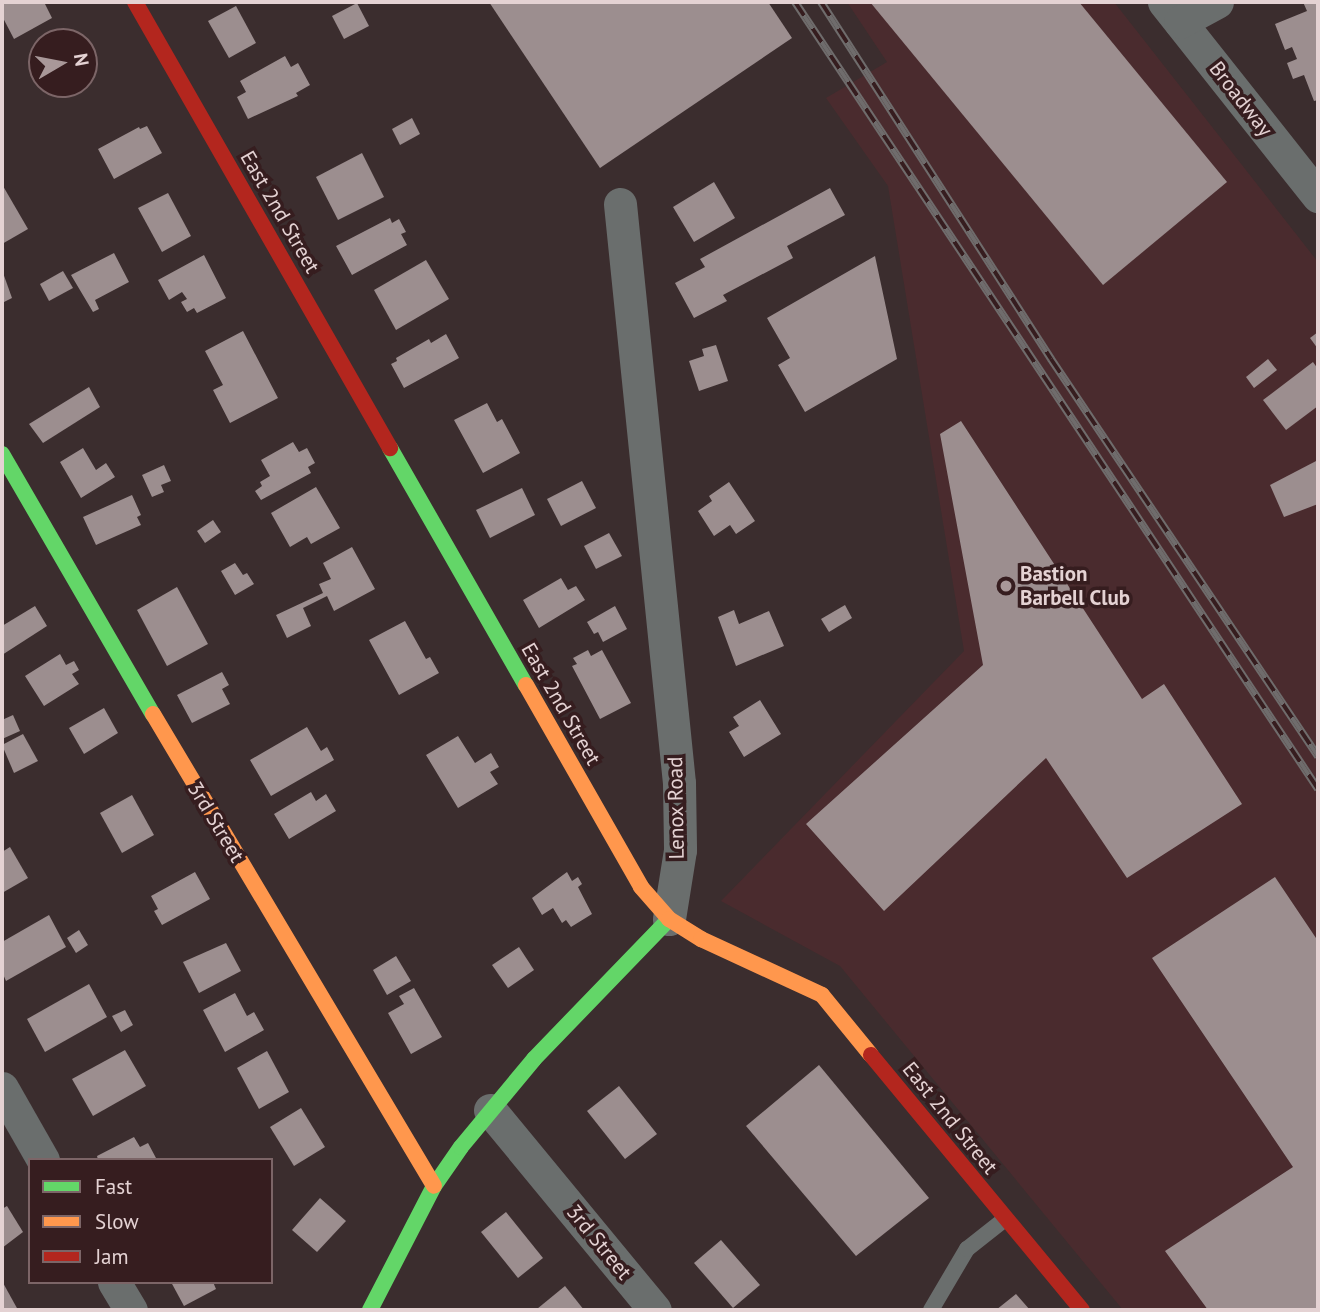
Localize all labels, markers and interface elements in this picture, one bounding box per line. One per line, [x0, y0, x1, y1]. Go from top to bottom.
north arrow [28, 28, 98, 98]
text: N [69, 51, 95, 68]
street label: Broadway [1204, 57, 1278, 141]
street label: East 2nd Street [235, 147, 325, 277]
place label: Bastion Barbell Club [1020, 561, 1130, 611]
marker: Bastion Barbell Club [998, 578, 1014, 594]
street label: East 2nd Street [516, 639, 606, 769]
street label: Lenox Road [662, 756, 690, 860]
street label: 3rd Street [182, 777, 250, 867]
street label: East 2nd Street [897, 1057, 1003, 1179]
legend [28, 1158, 273, 1284]
text: Fast [95, 1173, 132, 1200]
street label: 3rd Street [561, 1199, 637, 1285]
text: Slow [95, 1208, 139, 1235]
text: Jam [95, 1243, 129, 1270]

